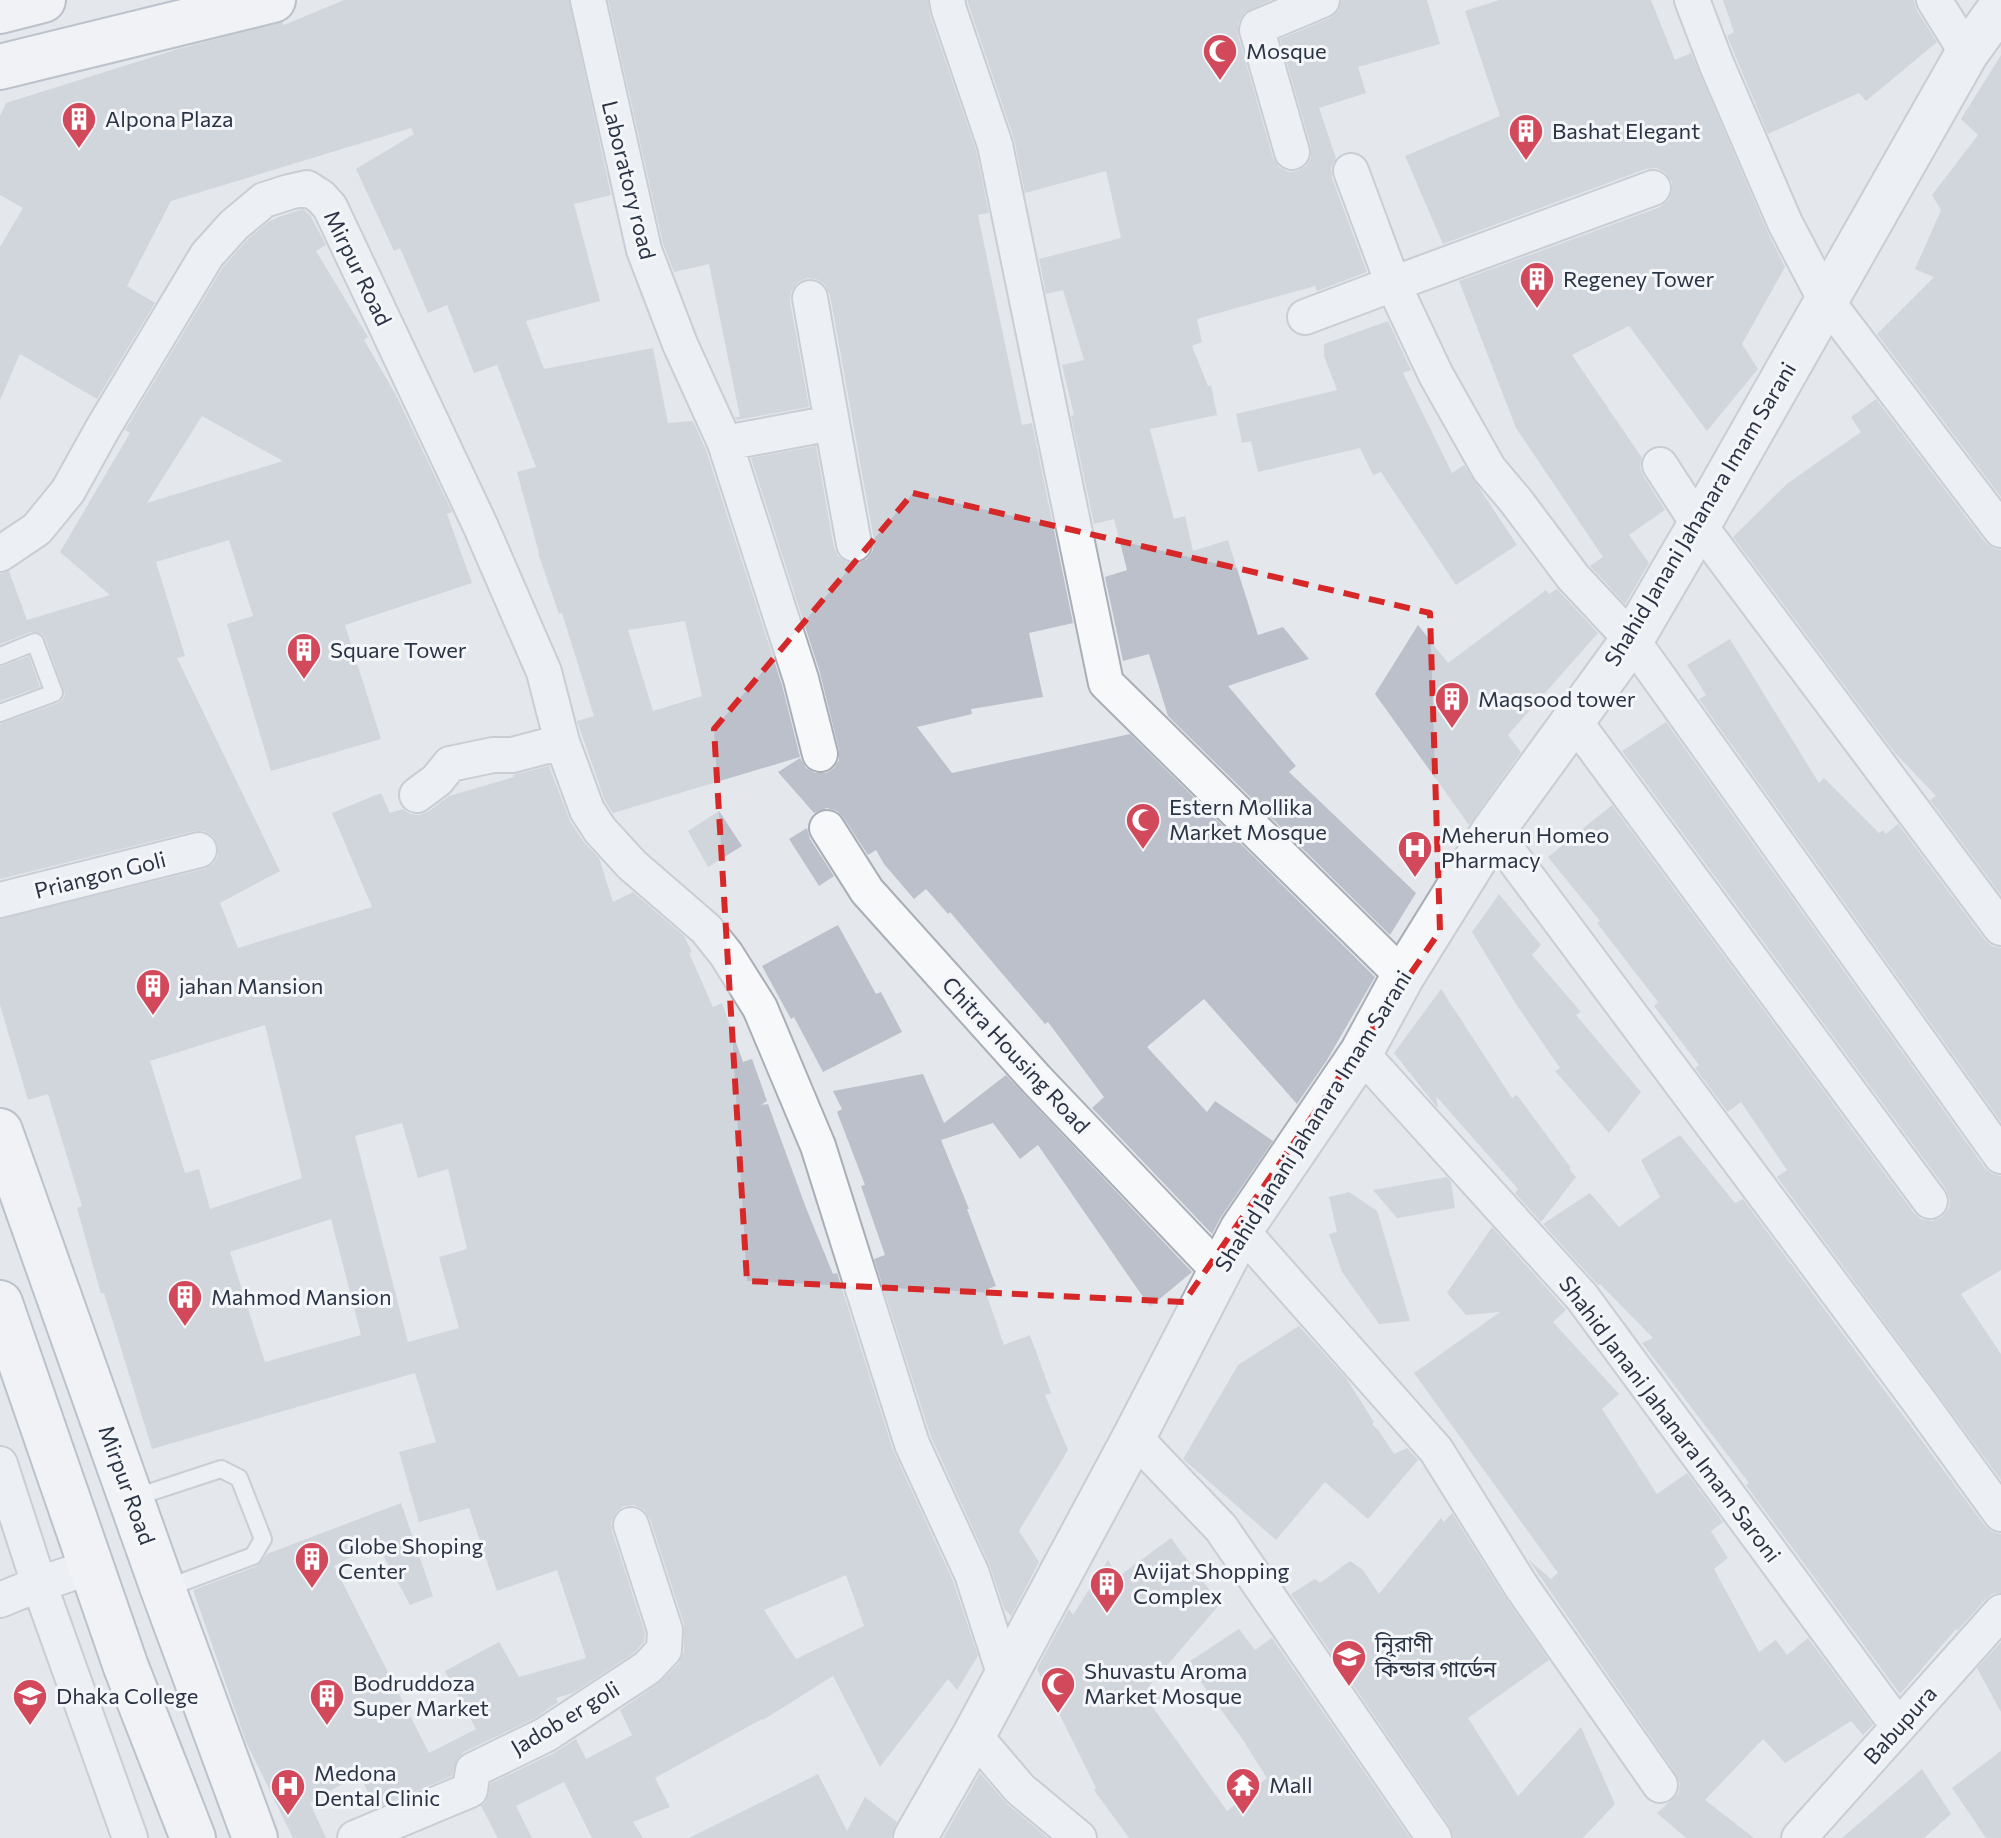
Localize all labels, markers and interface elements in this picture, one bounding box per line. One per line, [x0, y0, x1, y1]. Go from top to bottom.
mosque icon: Mosque [1201, 32, 1239, 82]
place label: Mosque [1246, 37, 1327, 64]
street label: Laboratory road [597, 98, 662, 262]
building icon: Alpona Plaza [60, 100, 98, 150]
place label: Alpona Plaza [105, 105, 234, 132]
building icon: Bashat Elegant [1507, 112, 1545, 162]
place label: Bashat Elegant [1552, 117, 1700, 144]
street label: Mirpur Road [319, 206, 398, 330]
building icon: Regeney Tower [1518, 260, 1556, 310]
place label: Regeney Tower [1563, 265, 1714, 292]
street label: Shahid Janani Jahanara Imam Sarani [1598, 357, 1801, 671]
building icon: Square Tower [285, 631, 323, 681]
place label: Square Tower [330, 636, 467, 663]
building icon: Maqsood tower [1433, 680, 1471, 730]
place label: Maqsood tower [1478, 685, 1636, 712]
place label: Estern Mollika Market Mosque [1169, 793, 1327, 845]
mosque icon: Estern Mollika Market Mosque [1124, 801, 1162, 851]
place label: Meherun Homeo Pharmacy [1441, 821, 1609, 873]
hospital icon: Meherun Homeo Pharmacy [1396, 829, 1434, 879]
street label: Priangon Goli [31, 845, 168, 904]
street label: Shahid Janani Jahanara Imam Sarani [1208, 965, 1417, 1276]
building icon: jahan Mansion [134, 967, 172, 1017]
street label: Chitra Housing Road [937, 971, 1096, 1139]
place label: jahan Mansion [179, 972, 323, 999]
street label: Shahid Janani Jahanara Imam Saroni [1554, 1270, 1787, 1567]
building icon: Mahmod Mansion [166, 1278, 204, 1328]
place label: Mahmod Mansion [211, 1283, 392, 1310]
street label: Mirpur Road [93, 1421, 162, 1548]
place label: Globe Shoping Center [338, 1532, 484, 1584]
building icon: Globe Shoping Center [293, 1540, 331, 1590]
place label: Avijat Shopping Complex [1133, 1557, 1290, 1609]
building icon: Avijat Shopping Complex [1088, 1565, 1126, 1615]
place label: নিূরাণী কিন্ডার গার্ডেন [1374, 1630, 1497, 1682]
school or university icon: নিূরাণী কিন্ডার গার্ডেন [1330, 1638, 1368, 1688]
place label: Shuvastu Aroma Market Mosque [1084, 1657, 1247, 1709]
mosque icon: Shuvastu Aroma Market Mosque [1039, 1665, 1077, 1715]
place label: Bodruddoza Super Market [353, 1669, 489, 1721]
street label: Jadob er goli [506, 1675, 624, 1760]
school or university icon: Dhaka College [11, 1677, 49, 1727]
building icon: Bodruddoza Super Market [308, 1677, 346, 1727]
street label: Babupura [1857, 1680, 1942, 1770]
place label: Dhaka College [56, 1682, 198, 1709]
place label: Medona Dental Clinic [314, 1759, 440, 1811]
temple icon: Mall [1224, 1766, 1262, 1816]
hospital icon: Medona Dental Clinic [269, 1767, 307, 1817]
place label: Mall [1269, 1771, 1313, 1798]

